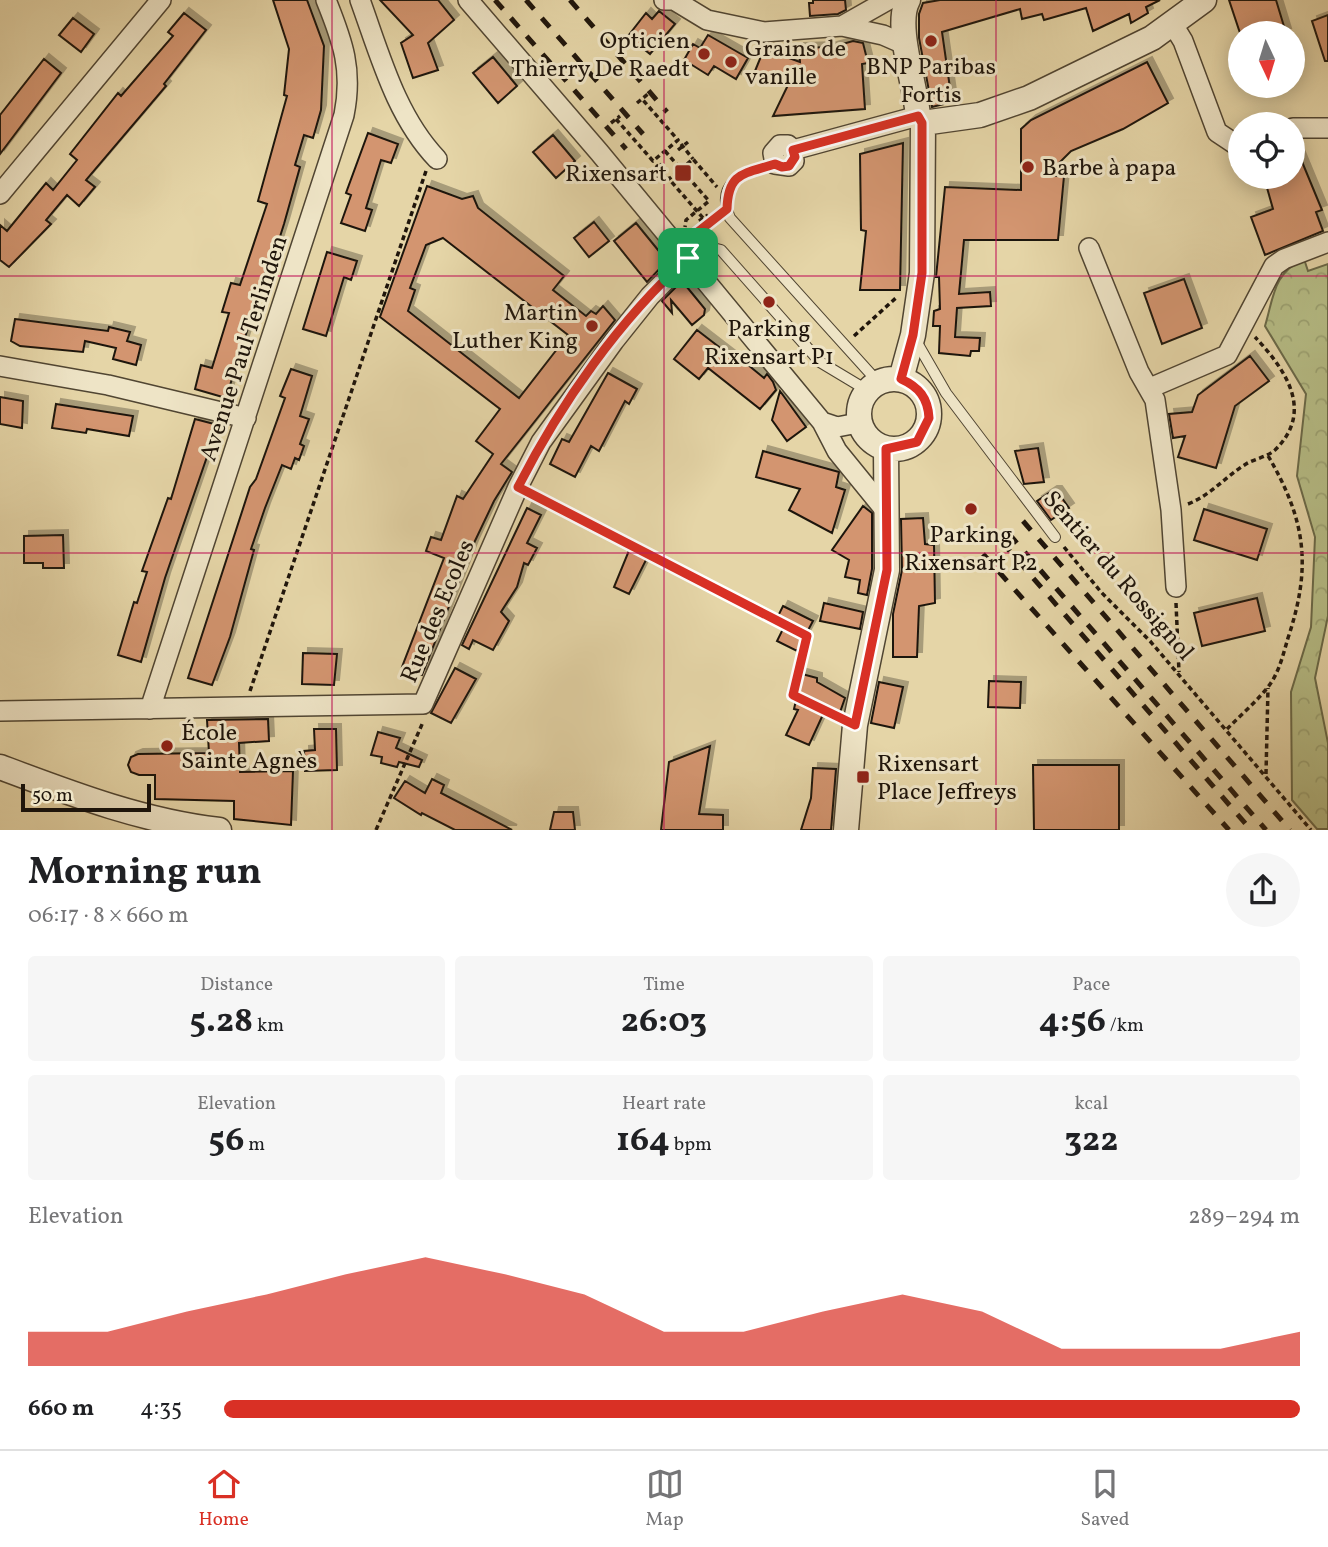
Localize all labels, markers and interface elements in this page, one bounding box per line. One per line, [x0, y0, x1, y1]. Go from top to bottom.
north arrow [1228, 21, 1306, 98]
map controls [1228, 21, 1305, 189]
place label: Opticien Thierry De Raedt [511, 25, 690, 87]
place label: Grains de vanille [745, 33, 846, 95]
marker: BNP Paribas Fortis [923, 33, 939, 49]
marker: Opticien Thierry De Raedt [696, 46, 712, 62]
place label: BNP Paribas Fortis [866, 51, 996, 113]
marker: Grains de vanille [723, 54, 739, 70]
button: locate [1228, 112, 1305, 189]
place label: Barbe à papa [1042, 152, 1176, 186]
place label: Rixensart [565, 158, 667, 192]
marker: Barbe à papa [1020, 159, 1036, 175]
marker: Rixensart [673, 163, 693, 183]
pin [658, 228, 718, 288]
street label: Avenue Paul Terlinden [192, 231, 297, 466]
icon: arrive [669, 239, 707, 277]
marker: Parking Rixensart P1 [761, 294, 777, 310]
place label: Martin Luther King [452, 297, 578, 359]
place label: Parking Rixensart P1 [704, 313, 834, 375]
marker: Martin Luther King [584, 318, 600, 334]
street label: Sentier du Rossignol [1034, 484, 1201, 669]
marker: Parking Rixensart P2 [963, 501, 979, 517]
place label: Parking Rixensart P2 [904, 519, 1038, 581]
street label: Rue des Ecoles [393, 535, 484, 689]
place label: École Sainte Agnès [181, 717, 317, 779]
marker: École Sainte Agnès [159, 738, 175, 754]
place label: Rixensart Place Jeffreys [877, 748, 1017, 810]
marker: Rixensart Place Jeffreys [855, 769, 871, 785]
scale bar [21, 780, 150, 812]
text: 50 m [32, 783, 73, 809]
text: Morning run [28, 847, 262, 900]
button: share [1226, 853, 1300, 927]
text: 06:17 · 8 × 660 m [28, 900, 189, 932]
text: Distance [200, 972, 273, 998]
text: Time [643, 972, 685, 998]
text: Pace [1072, 972, 1110, 998]
text: 5.28 [189, 998, 253, 1046]
text: 26:03 [621, 998, 707, 1046]
text: 4:56 [1039, 998, 1106, 1046]
text: km [253, 1013, 284, 1039]
text: /km [1106, 1013, 1144, 1039]
text: Elevation [197, 1091, 276, 1117]
text: Heart rate [622, 1091, 706, 1117]
text: kcal [1074, 1091, 1108, 1117]
text: 56 [208, 1117, 244, 1165]
text: 164 [616, 1117, 670, 1165]
text: 322 [1064, 1117, 1118, 1165]
text: m [244, 1132, 265, 1158]
text: bpm [670, 1132, 712, 1158]
text: Elevation [28, 1201, 124, 1233]
text: 289–294 m [1188, 1201, 1300, 1233]
text: 660 m [28, 1393, 94, 1425]
text: 4:35 [140, 1393, 182, 1425]
tab: Home [198, 1465, 249, 1533]
tab: Map [646, 1465, 684, 1533]
tab: Saved [1081, 1465, 1130, 1533]

